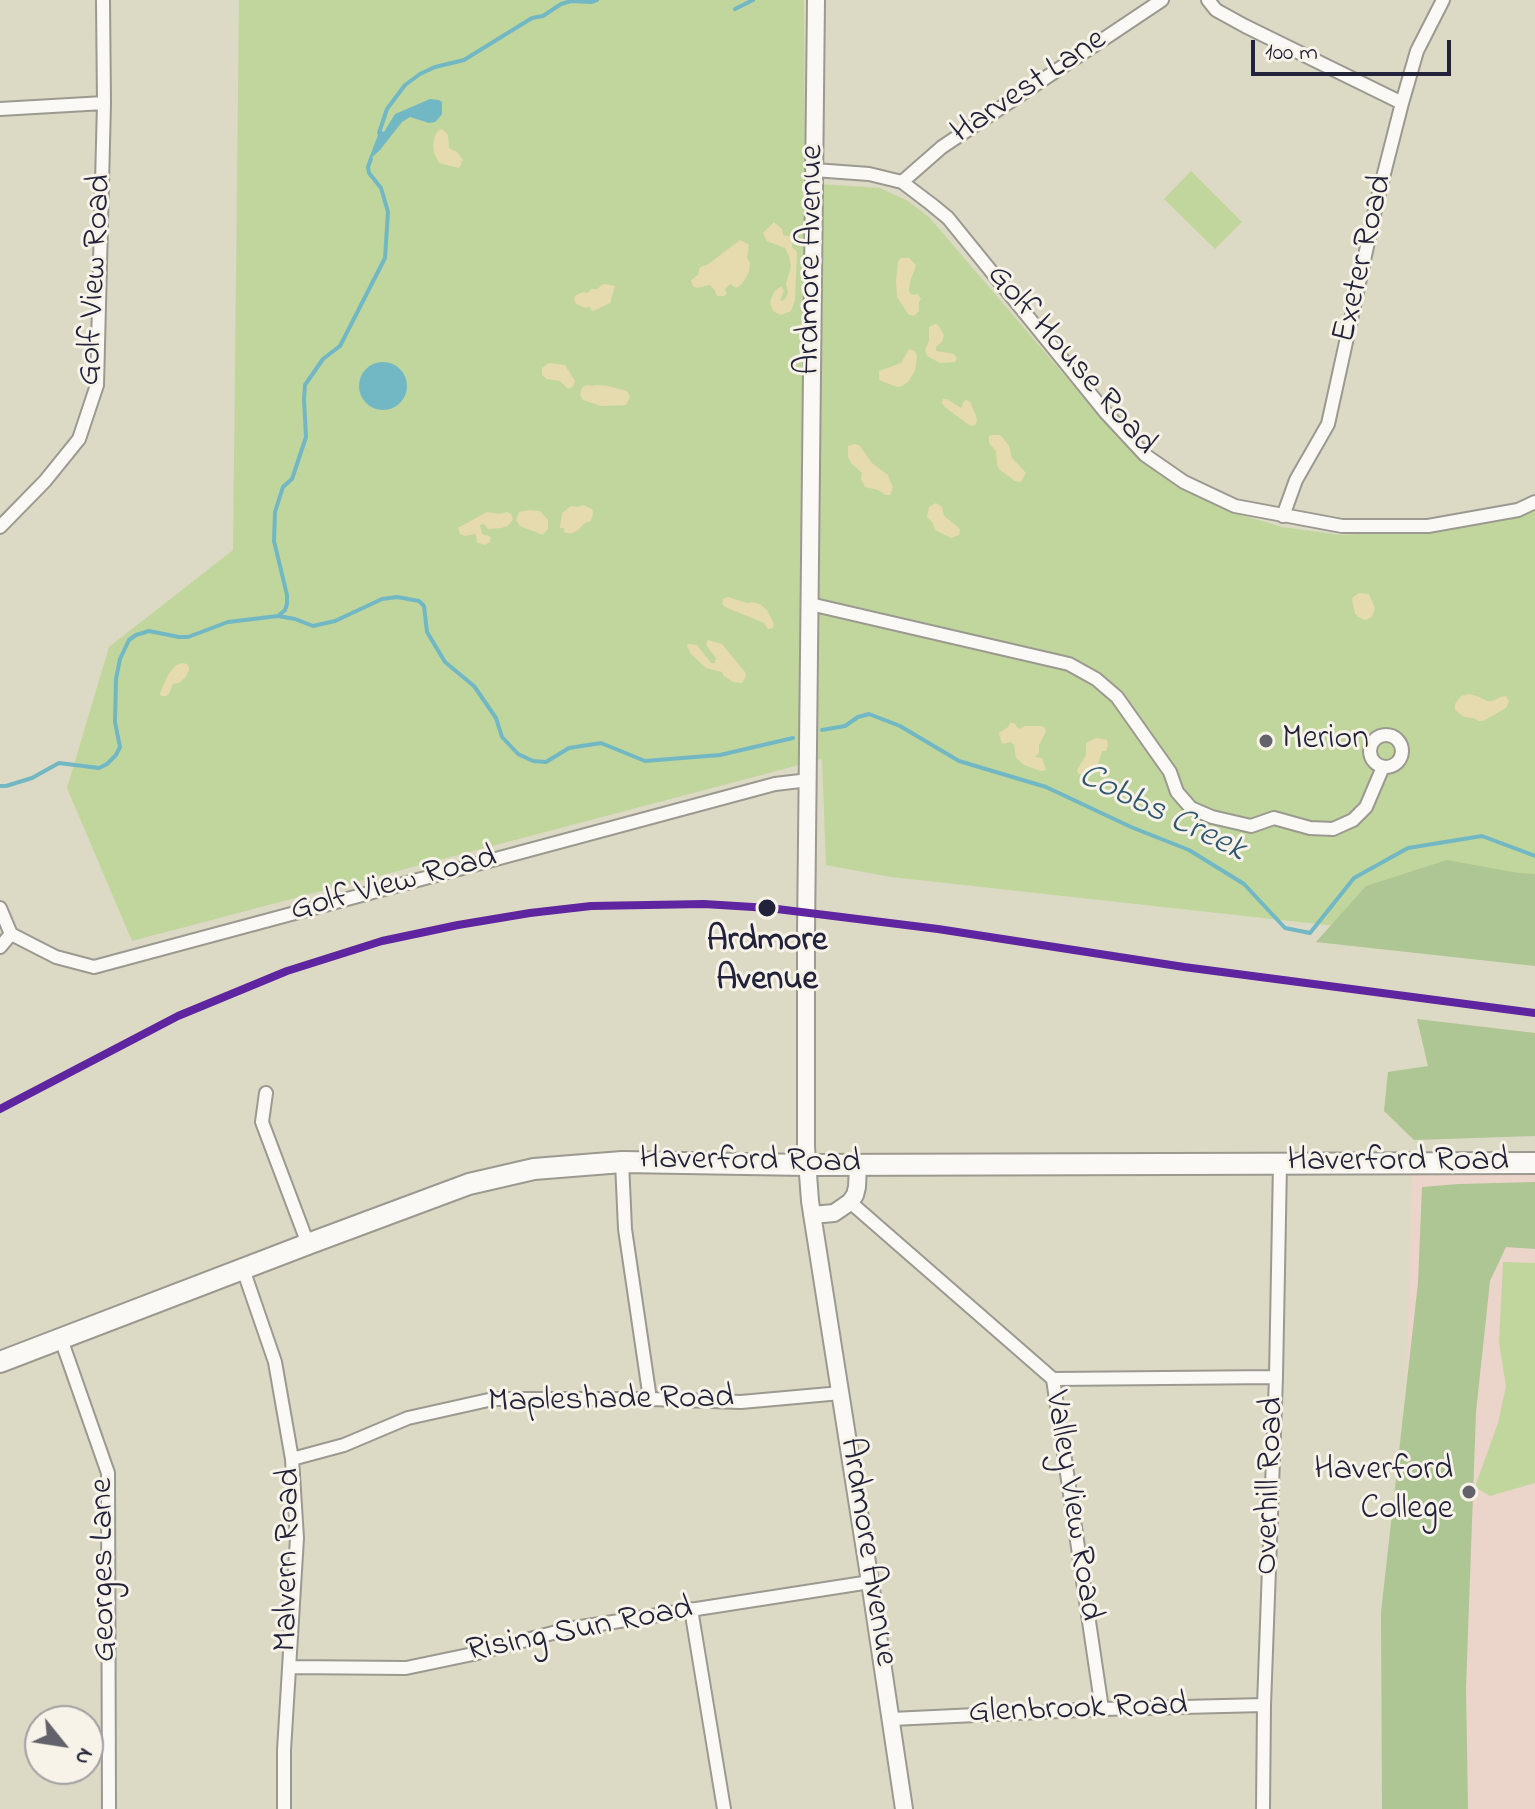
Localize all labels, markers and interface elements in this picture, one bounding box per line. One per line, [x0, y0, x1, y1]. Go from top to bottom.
street label: Harvest Lane [945, 21, 1115, 155]
scale bar [1255, 24, 1455, 74]
text: 100 m [1265, 36, 1318, 71]
street label: Ardmore Avenue [791, 144, 835, 376]
street label: Exeter Road [1326, 171, 1404, 347]
street label: Golf View Road [71, 173, 123, 387]
street label: Golf House Road [976, 257, 1164, 465]
place label: Merion [1282, 721, 1369, 761]
marker: Merion [1257, 732, 1275, 750]
water label: Cobbs Creek [1070, 756, 1252, 874]
street label: Golf View Road [286, 839, 502, 933]
marker: Ardmore Avenue [756, 897, 778, 919]
place label: Ardmore Avenue [707, 923, 827, 1002]
street label: Haverford Road [639, 1141, 861, 1185]
street label: Haverford Road [1287, 1143, 1509, 1183]
street label: Mapleshade Road [488, 1379, 734, 1425]
street label: Valley View Road [1033, 1388, 1109, 1624]
street label: Overhill Road [1248, 1396, 1296, 1576]
street label: Ardmore Avenue [828, 1435, 904, 1669]
place label: Haverford College [1314, 1452, 1453, 1532]
street label: Malvern Road [268, 1468, 312, 1652]
street label: Georges Lane [84, 1478, 128, 1662]
marker: Haverford College [1460, 1483, 1478, 1501]
street label: Rising Sun Road [464, 1590, 696, 1674]
street label: Glenbrook Road [968, 1687, 1188, 1735]
north arrow [24, 1705, 104, 1785]
text: N [65, 1742, 101, 1770]

